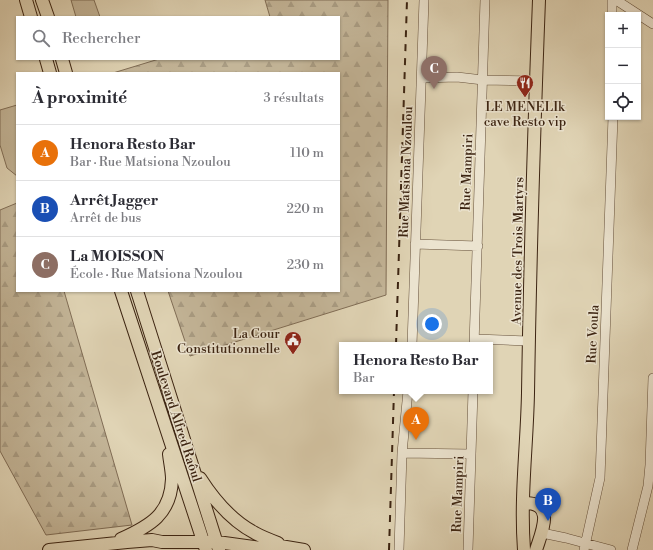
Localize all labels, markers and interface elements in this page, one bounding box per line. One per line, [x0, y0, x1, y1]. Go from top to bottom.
map controls [605, 12, 641, 120]
button: + [605, 12, 641, 48]
search box [16, 16, 340, 60]
icon: search [30, 27, 52, 49]
text: Rechercher [62, 29, 141, 48]
button: − [605, 48, 641, 84]
pin: C [421, 56, 447, 89]
restaurant icon: LE MENELIk cave Resto vip [515, 73, 535, 98]
button: locate [605, 84, 641, 120]
text: À proximité [32, 87, 127, 109]
text: 3 résultats [263, 90, 324, 106]
place label: LE MENELIk cave Resto vip [484, 99, 566, 130]
street label: Rue Matsiona Nzoulou [396, 105, 416, 238]
street label: Rue Mampiri [458, 133, 476, 211]
text: Henora Resto Bar [70, 135, 196, 154]
text: A [40, 145, 50, 161]
text: 110 m [290, 145, 324, 161]
text: Bar · Rue Matsiona Nzoulou [70, 154, 231, 170]
street label: Avenue des Trois Martyrs [509, 177, 527, 326]
text: Arrêt Jagger [70, 191, 158, 210]
text: B [40, 201, 50, 217]
text: 220 m [286, 201, 324, 217]
text: Arrêt de bus [70, 210, 141, 226]
text: La MOISSON [70, 247, 164, 266]
text: C [40, 257, 50, 273]
text: 230 m [287, 257, 324, 273]
text: École · Rue Matsiona Nzoulou [70, 266, 243, 282]
street label: Rue Voula [583, 304, 603, 364]
your location [422, 314, 442, 334]
place label: La Cour Constitutionnelle [177, 326, 280, 357]
public building icon: La Cour Constitutionnelle [283, 330, 303, 355]
popup [339, 342, 493, 394]
street label: Boulevard Alfred Raôul [147, 348, 205, 484]
text: Henora Resto Bar [353, 351, 479, 370]
text: Bar [353, 370, 375, 386]
pin: A [403, 407, 429, 440]
street label: Rue Mampiri [449, 455, 467, 533]
pin: B [535, 488, 561, 521]

